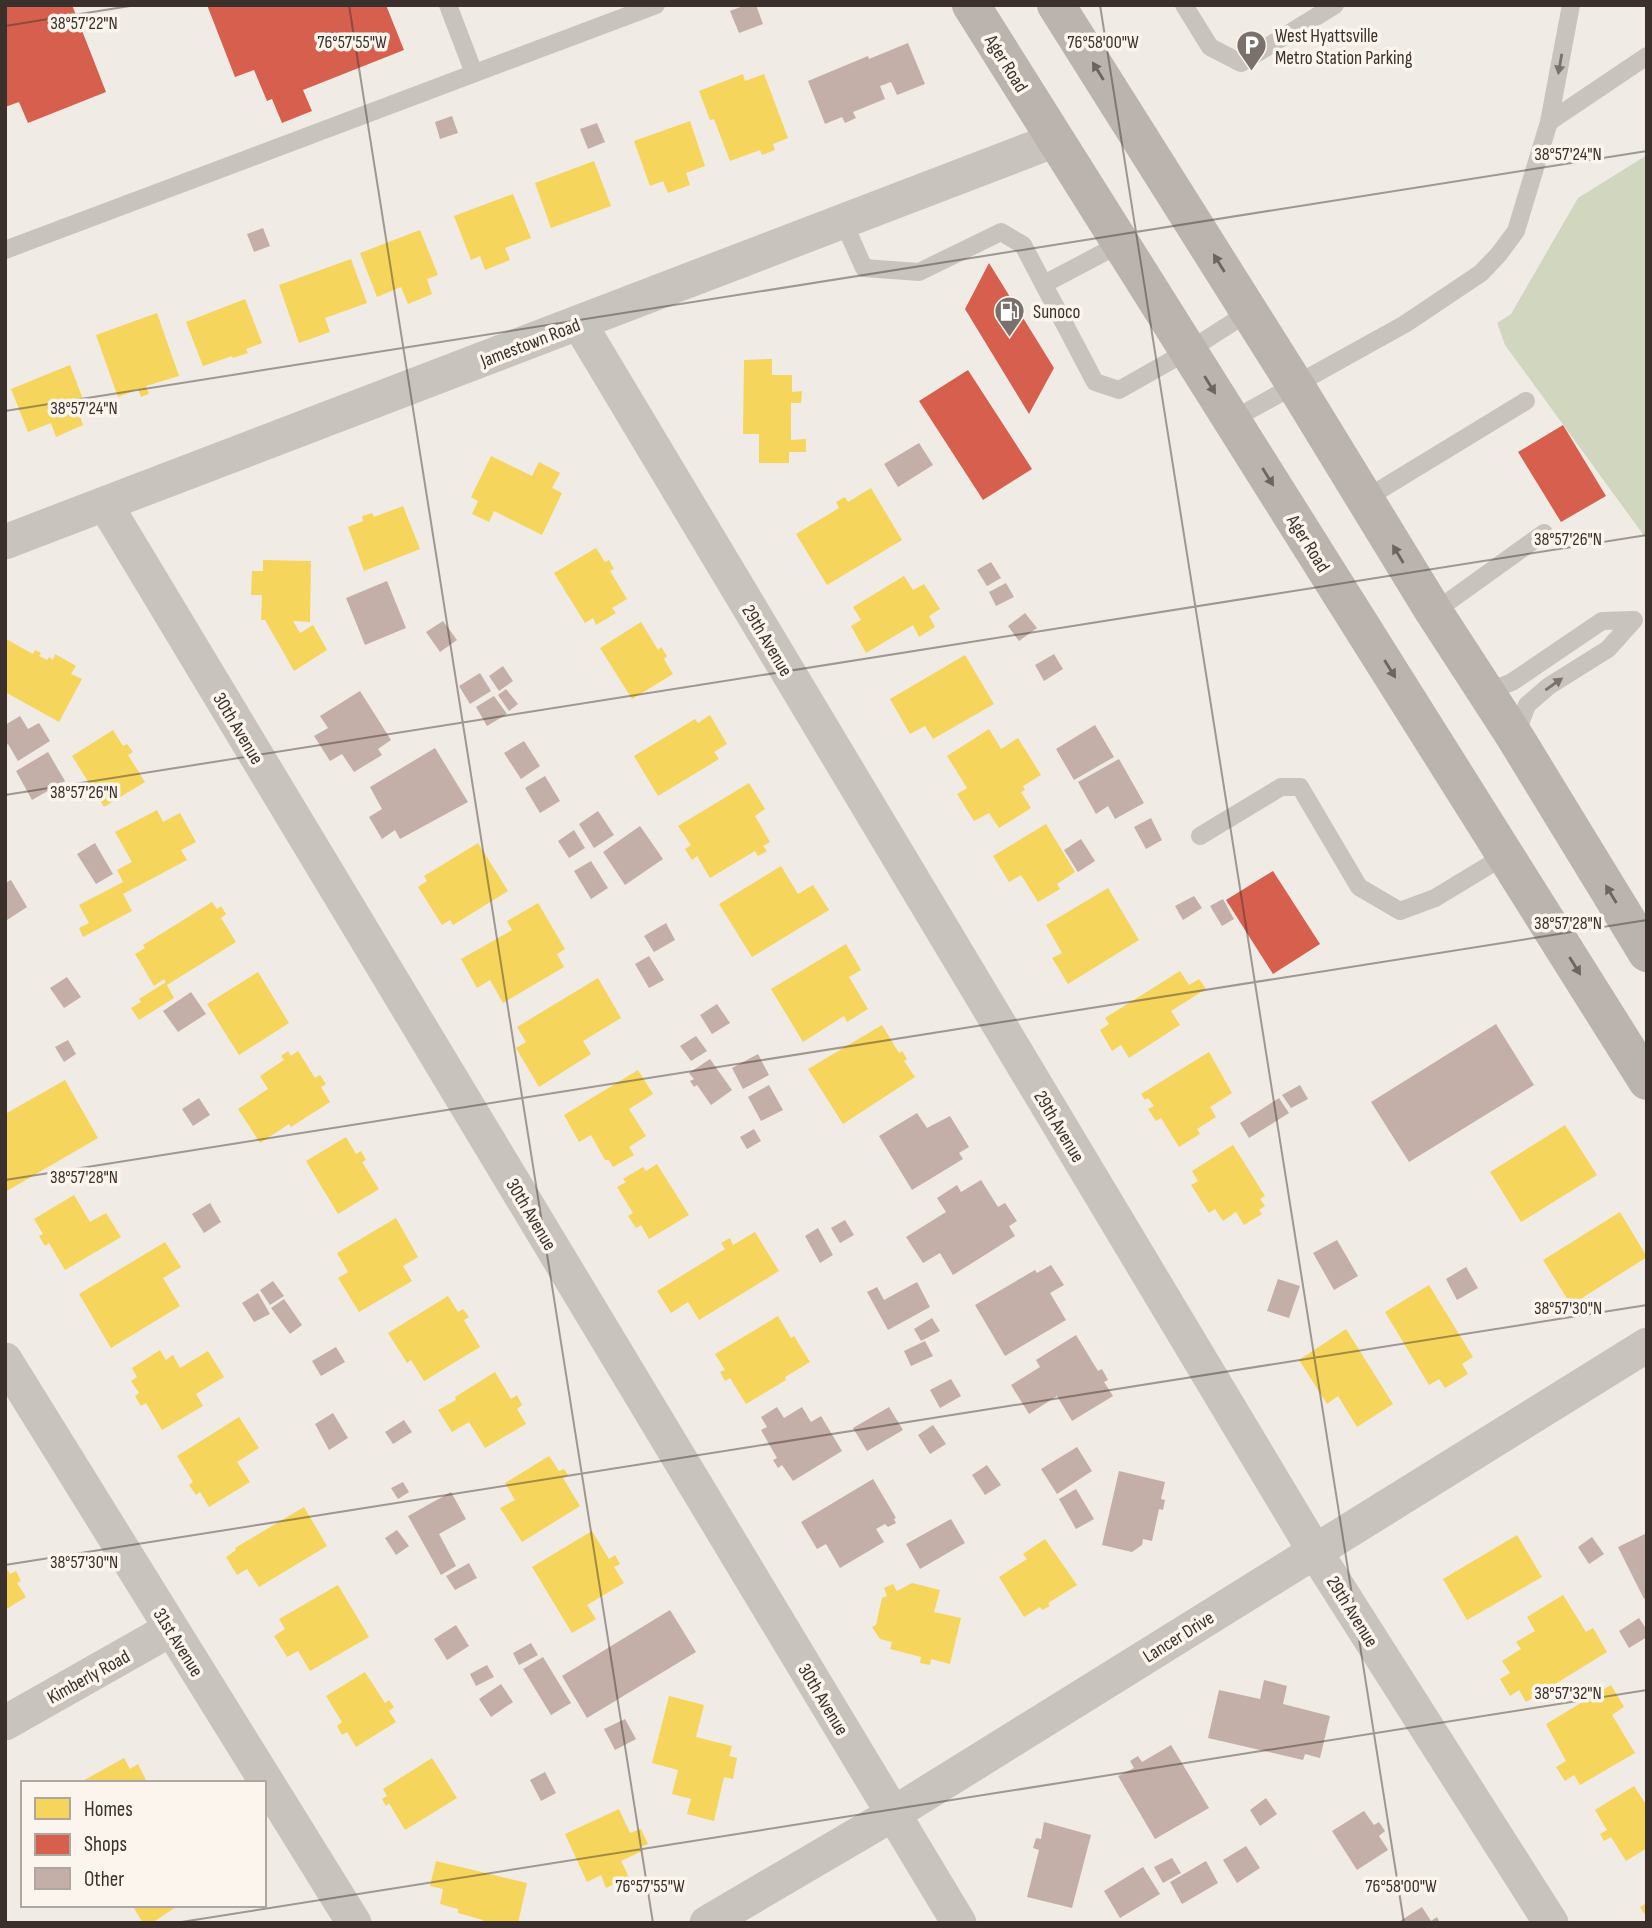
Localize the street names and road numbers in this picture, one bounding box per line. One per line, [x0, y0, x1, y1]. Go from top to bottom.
street label: Ager Road [979, 30, 1032, 97]
street label: Jamestown Road [477, 314, 584, 373]
street label: Ager Road [1281, 510, 1334, 577]
street label: 29th Avenue [736, 601, 797, 681]
street label: 30th Avenue [207, 689, 268, 769]
street label: 29th Avenue [1028, 1087, 1089, 1167]
street label: 30th Avenue [500, 1175, 561, 1255]
street label: 29th Avenue [1321, 1572, 1383, 1652]
street label: 31st Avenue [148, 1604, 208, 1681]
street label: Lancer Drive [1139, 1607, 1219, 1668]
street label: Kimberly Road [43, 1645, 134, 1709]
street label: 30th Avenue [792, 1660, 853, 1740]

